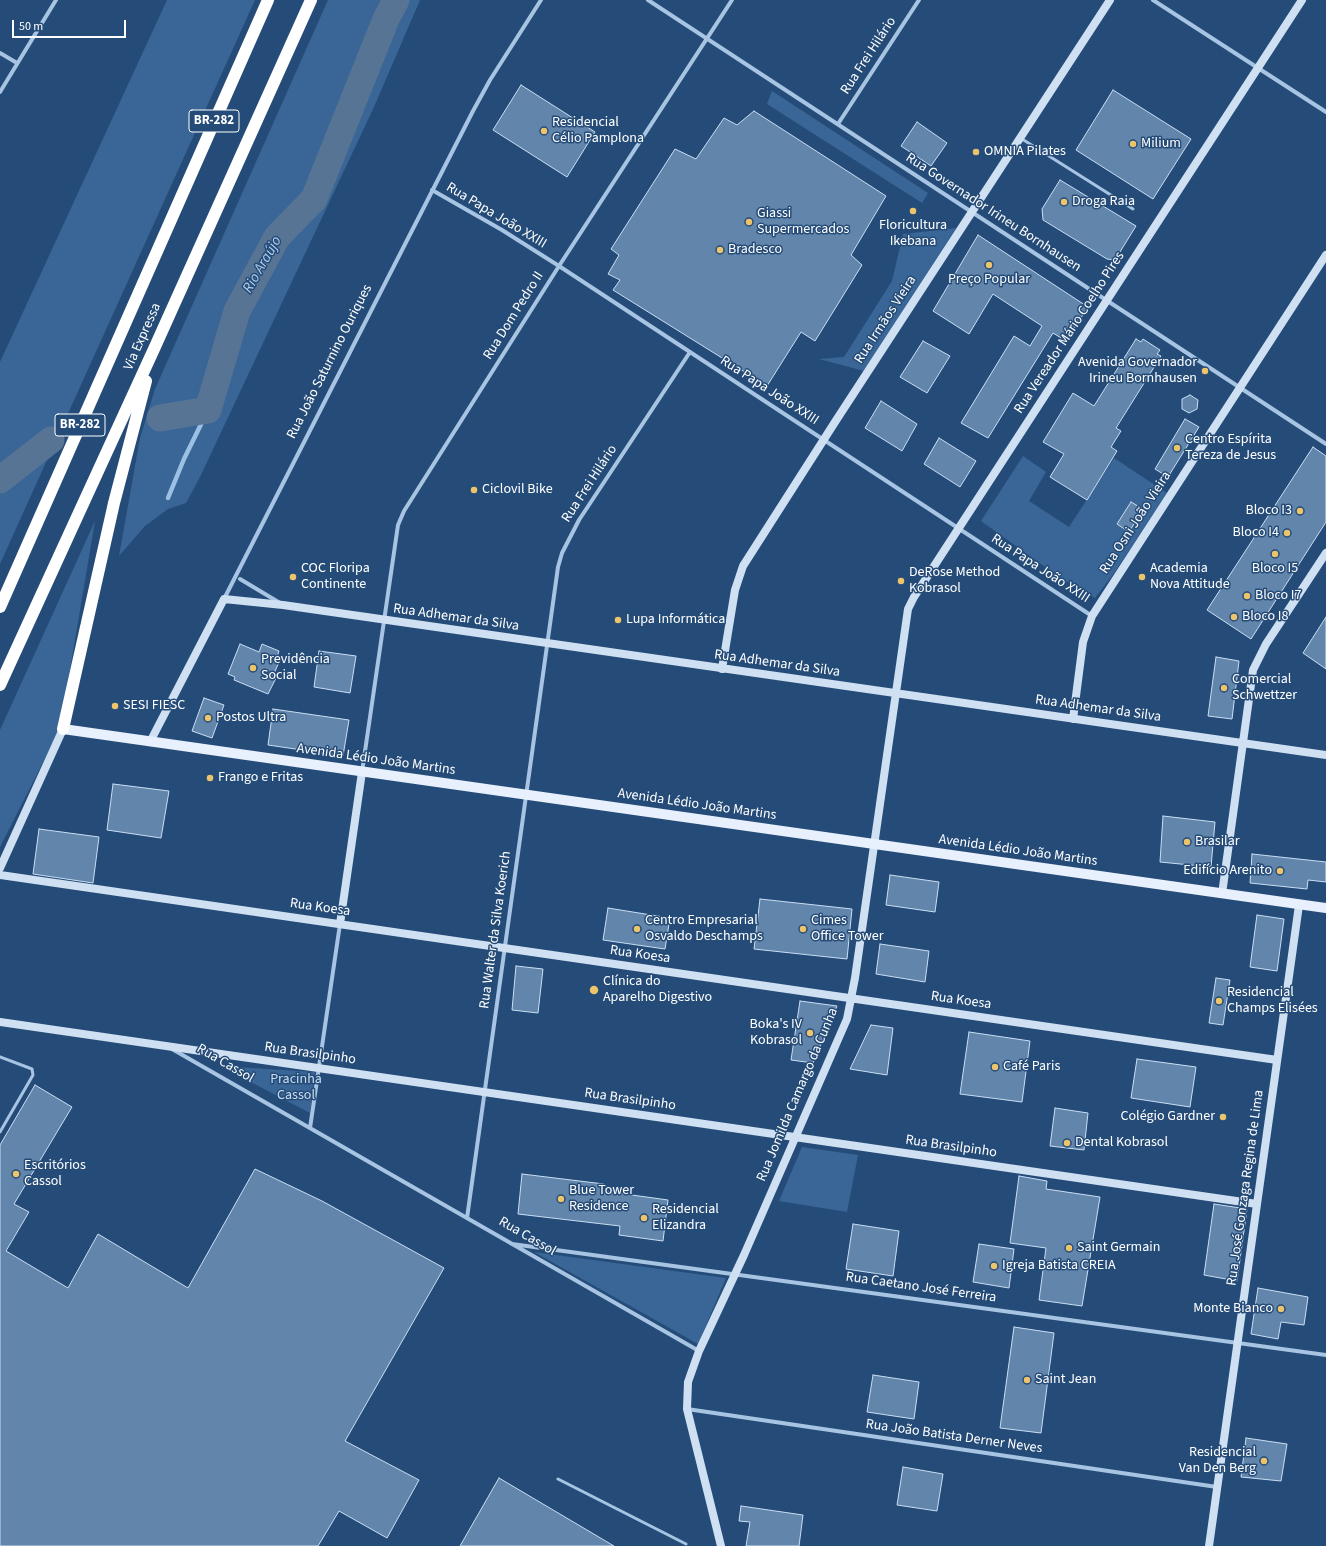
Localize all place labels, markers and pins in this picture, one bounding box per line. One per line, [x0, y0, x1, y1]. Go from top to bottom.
place label: Residencial Célio Pamplona [552, 115, 644, 148]
marker: Residencial Célio Pamplona [539, 126, 549, 136]
place label: Milium [1141, 136, 1181, 152]
marker: Milium [1128, 139, 1138, 149]
place label: OMNIA Pilates [984, 144, 1066, 160]
marker: OMNIA Pilates [971, 147, 981, 157]
place label: Droga Raia [1072, 194, 1135, 210]
marker: Droga Raia [1059, 197, 1069, 207]
place label: Giassi Supermercados [757, 206, 849, 238]
marker: Floricultura Ikebana [908, 206, 918, 216]
marker: Giassi Supermercados [744, 217, 754, 227]
place label: Floricultura Ikebana [879, 218, 947, 250]
place label: Bradesco [728, 242, 782, 258]
marker: Bradesco [715, 245, 725, 255]
marker: Preço Popular [984, 260, 994, 270]
place label: Preço Popular [948, 272, 1030, 288]
place label: Avenida Governador Irineu Bornhausen [1078, 355, 1197, 388]
marker: Avenida Governador Irineu Bornhausen [1200, 366, 1210, 376]
place label: Centro Espírita Tereza de Jesus [1185, 432, 1276, 464]
marker: Centro Espírita Tereza de Jesus [1172, 443, 1182, 453]
place label: Ciclovil Bike [482, 482, 553, 498]
marker: Ciclovil Bike [469, 485, 479, 495]
place label: Bloco I3 [1245, 503, 1292, 519]
marker: Bloco I3 [1295, 506, 1305, 516]
place label: Bloco I4 [1232, 525, 1279, 541]
marker: Bloco I4 [1282, 528, 1292, 538]
marker: Bloco I5 [1270, 549, 1280, 559]
place label: COC Floripa Continente [301, 561, 370, 594]
place label: Academia Nova Attitude [1150, 561, 1230, 594]
place label: Bloco I5 [1252, 561, 1298, 577]
place label: DeRose Method Kobrasol [909, 565, 1000, 598]
marker: COC Floripa Continente [288, 572, 298, 582]
marker: Academia Nova Attitude [1137, 572, 1147, 582]
marker: DeRose Method Kobrasol [896, 576, 906, 586]
place label: Bloco I7 [1255, 588, 1302, 604]
marker: Bloco I7 [1242, 591, 1252, 601]
place label: Bloco I8 [1242, 609, 1289, 625]
place label: Lupa Informática [626, 612, 725, 628]
marker: Bloco I8 [1229, 612, 1239, 622]
marker: Lupa Informática [613, 615, 623, 625]
place label: Previdência Social [261, 652, 330, 684]
marker: Previdência Social [248, 663, 258, 673]
place label: Comercial Schwettzer [1232, 672, 1297, 704]
marker: Comercial Schwettzer [1219, 683, 1229, 693]
place label: SESI FIESC [123, 698, 185, 714]
marker: SESI FIESC [110, 701, 120, 711]
place label: Postos Ultra [216, 710, 286, 726]
marker: Postos Ultra [203, 713, 213, 723]
place label: Frango e Fritas [218, 770, 303, 786]
marker: Frango e Fritas [205, 773, 215, 783]
place label: Brasilar [1195, 834, 1240, 850]
marker: Brasilar [1182, 837, 1192, 847]
place label: Edifício Arenito [1183, 863, 1272, 879]
marker: Edifício Arenito [1275, 866, 1285, 876]
place label: Centro Empresarial Osvaldo Deschamps [645, 913, 763, 946]
place label: Cimes Office Tower [811, 913, 884, 946]
marker: Centro Empresarial Osvaldo Deschamps [632, 924, 642, 934]
marker: Cimes Office Tower [798, 924, 808, 934]
place label: Clínica do Aparelho Digestivo [603, 974, 712, 1006]
marker: Clínica do Aparelho Digestivo [588, 984, 600, 996]
place label: Residencial Champs Elisées [1227, 985, 1318, 1018]
marker: Residencial Champs Elisées [1214, 996, 1224, 1006]
place label: Boka's IV Kobrasol [750, 1017, 802, 1050]
marker: Boka's IV Kobrasol [805, 1028, 815, 1038]
place label: Café Paris [1003, 1059, 1060, 1075]
marker: Café Paris [990, 1062, 1000, 1072]
place label: Colégio Gardner [1121, 1109, 1215, 1125]
marker: Colégio Gardner [1218, 1112, 1228, 1122]
place label: Dental Kobrasol [1075, 1135, 1168, 1151]
marker: Dental Kobrasol [1062, 1138, 1072, 1148]
place label: Escritórios Cassol [24, 1158, 86, 1190]
marker: Escritórios Cassol [11, 1169, 21, 1179]
place label: Blue Tower Residence [569, 1183, 634, 1216]
marker: Blue Tower Residence [556, 1194, 566, 1204]
place label: Residencial Elizandra [652, 1202, 719, 1234]
marker: Residencial Elizandra [639, 1213, 649, 1223]
place label: Saint Germain [1077, 1240, 1160, 1256]
marker: Saint Germain [1064, 1243, 1074, 1253]
place label: Igreja Batista CREIA [1002, 1258, 1115, 1274]
marker: Igreja Batista CREIA [989, 1261, 999, 1271]
place label: Monte Bianco [1193, 1301, 1273, 1317]
marker: Monte Bianco [1276, 1304, 1286, 1314]
place label: Saint Jean [1035, 1372, 1096, 1388]
marker: Saint Jean [1022, 1375, 1032, 1385]
place label: Residencial Van Den Berg [1179, 1445, 1256, 1478]
marker: Residencial Van Den Berg [1259, 1456, 1269, 1466]

